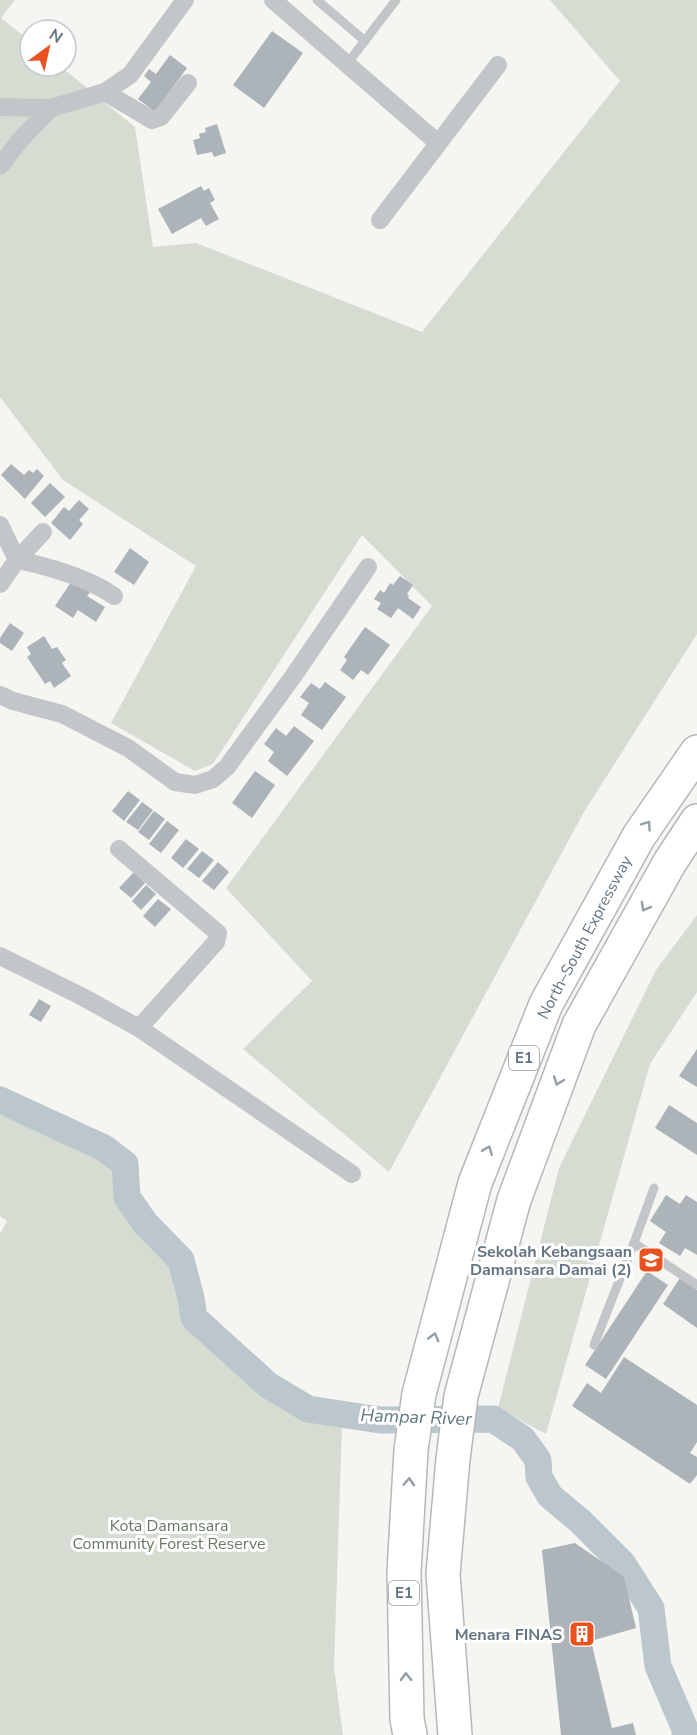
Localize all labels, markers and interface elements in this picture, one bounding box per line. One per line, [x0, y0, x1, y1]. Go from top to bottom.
north arrow [18, 18, 78, 78]
text: N [45, 24, 67, 49]
one-way arrow [640, 820, 651, 831]
street label: North–South Expressway [532, 851, 638, 1023]
one-way arrow [641, 901, 652, 911]
road number: E1 [509, 1046, 539, 1070]
one-way arrow [553, 1075, 565, 1086]
one-way arrow [481, 1145, 493, 1156]
place label: Sekolah Kebangsaan Damansara Damai (2) [470, 1241, 632, 1281]
school or university icon: Sekolah Kebangsaan Damansara Damai (2) [636, 1245, 666, 1275]
one-way arrow [427, 1333, 440, 1343]
water label: Hampar River [360, 1403, 472, 1431]
one-way arrow [402, 1477, 415, 1486]
park label: Kota Damansara Community Forest Reserve [72, 1515, 266, 1555]
road number: E1 [389, 1581, 419, 1605]
building icon: Menara FINAS [567, 1619, 597, 1649]
place label: Menara FINAS [455, 1624, 562, 1646]
one-way arrow [400, 1672, 412, 1681]

